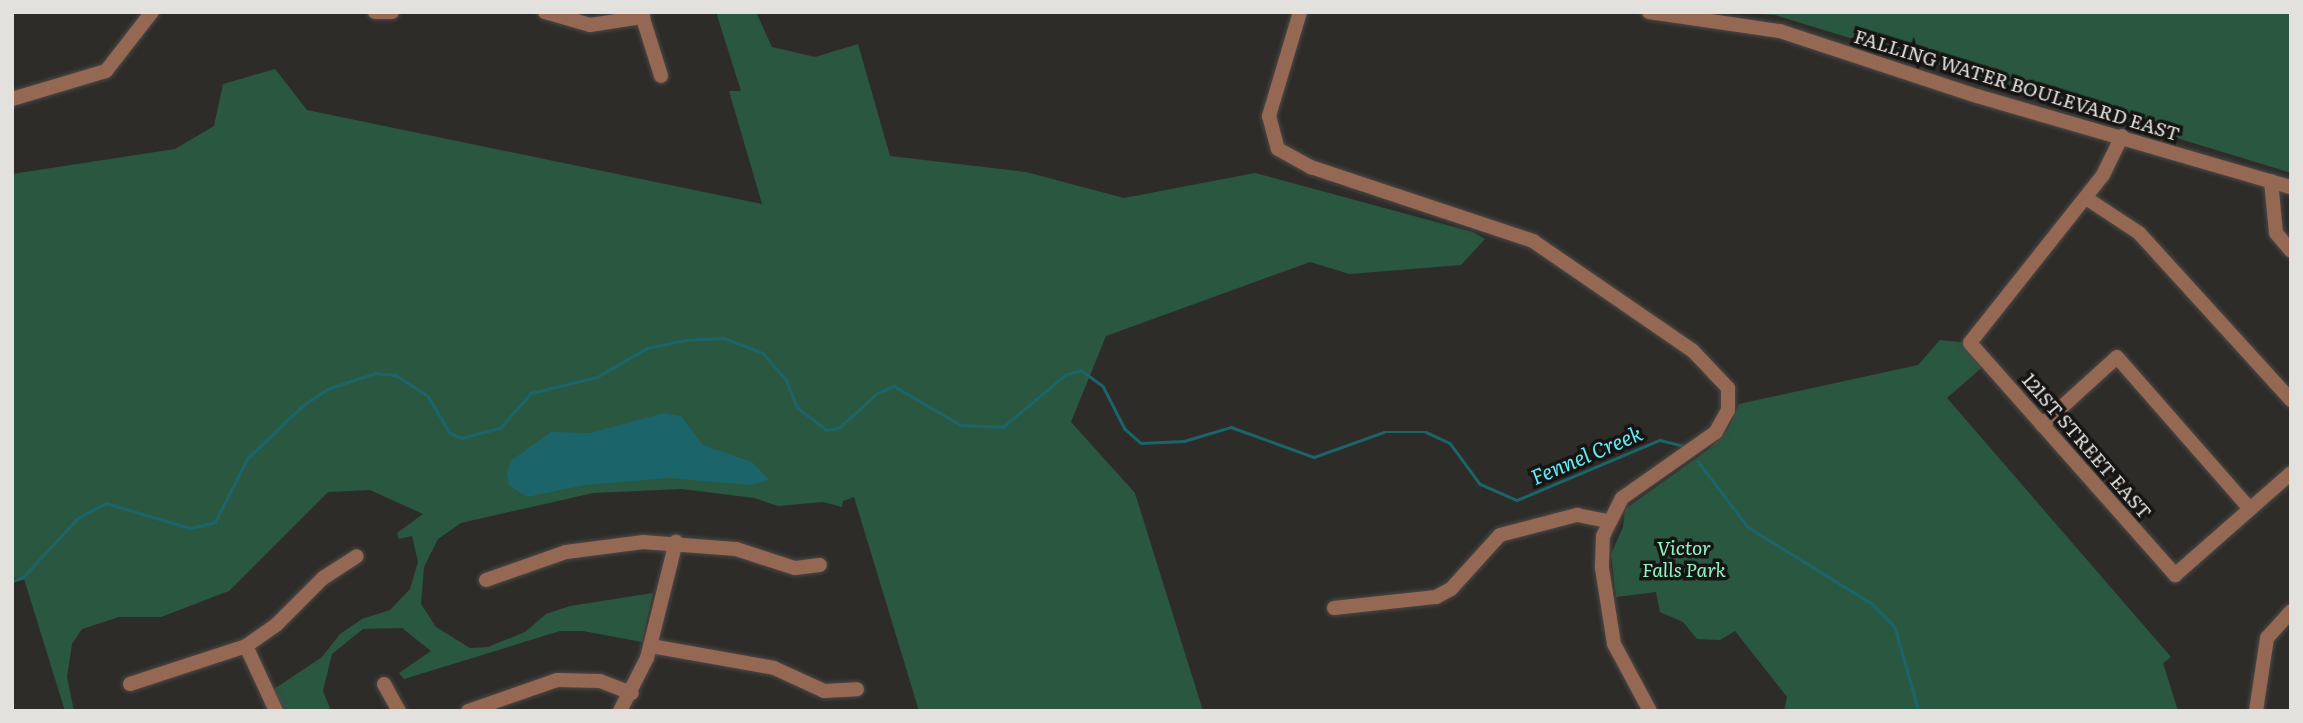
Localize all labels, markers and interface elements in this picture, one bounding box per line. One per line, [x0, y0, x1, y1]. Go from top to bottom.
street label: FALLING WATER BOULEVARD EAST [1851, 24, 2183, 146]
street label: 121ST STREET EAST [2018, 369, 2156, 523]
water label: Fennel Creek [1527, 419, 1645, 489]
park label: Victor Falls Park [1642, 537, 1726, 581]

